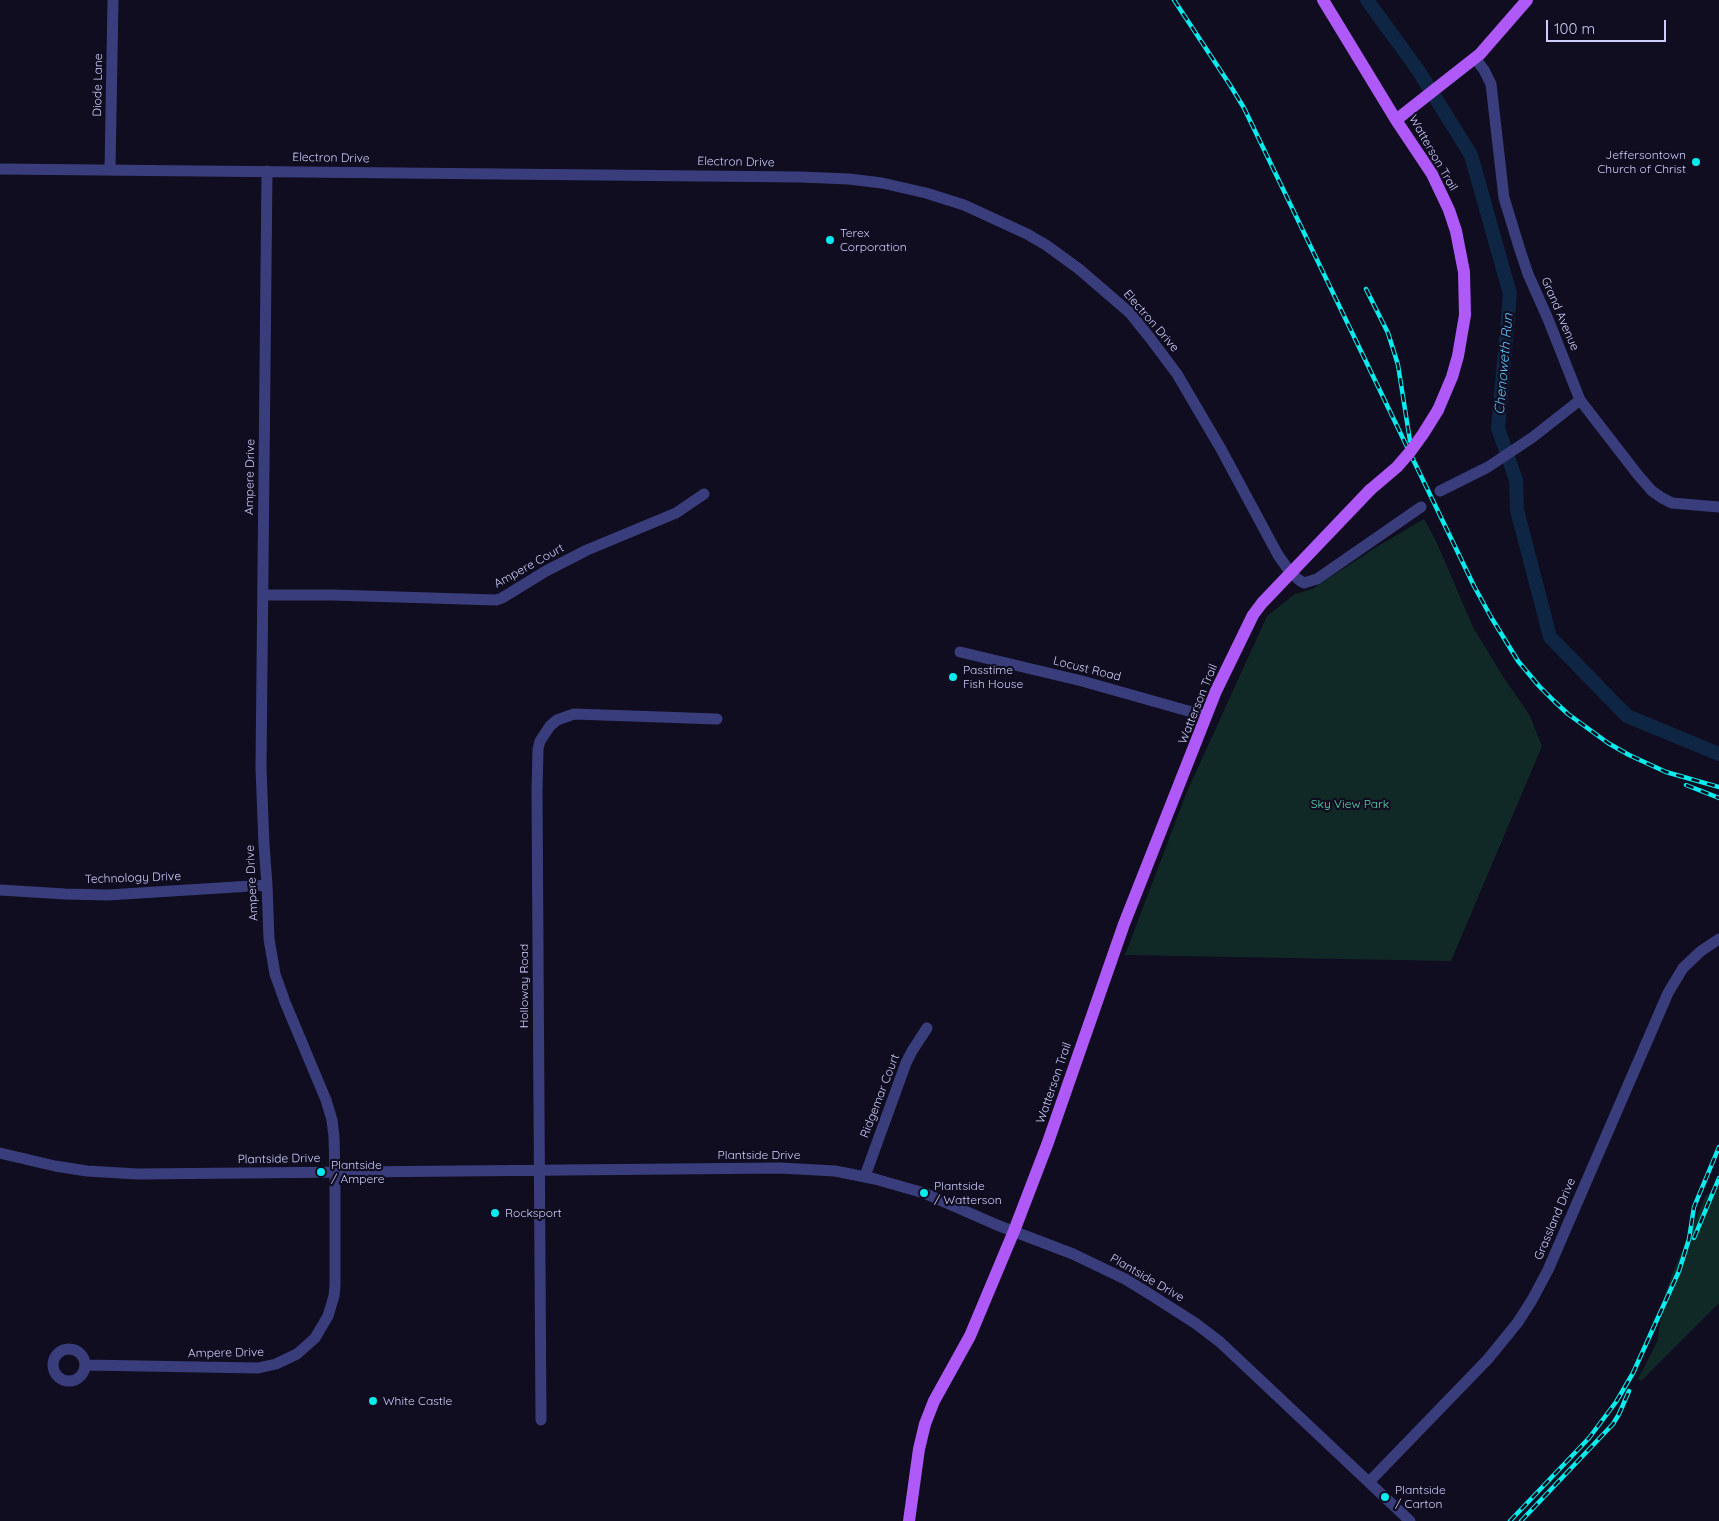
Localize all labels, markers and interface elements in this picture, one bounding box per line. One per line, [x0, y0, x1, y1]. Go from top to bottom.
scale bar [1549, 10, 1669, 42]
text: 100 m [1554, 19, 1595, 38]
street label: Diode Lane [90, 53, 106, 117]
street label: Watterson Trail [1406, 113, 1460, 193]
place label: Jeffersontown Church of Christ [1597, 148, 1686, 176]
street label: Electron Drive [292, 150, 370, 166]
street label: Electron Drive [697, 154, 775, 170]
marker: Jeffersontown Church of Christ [1690, 156, 1702, 168]
place label: Terex Corporation [840, 226, 907, 254]
marker: Terex Corporation [824, 234, 836, 246]
street label: Grand Avenue [1538, 275, 1582, 353]
street label: Electron Drive [1120, 287, 1182, 355]
water label: Chenoweth Run [1491, 313, 1517, 415]
street label: Ampere Drive [242, 439, 258, 515]
street label: Ampere Court [491, 541, 567, 591]
street label: Locust Road [1052, 654, 1122, 684]
street label: Watterson Trail [1175, 662, 1221, 746]
place label: Passtime Fish House [963, 663, 1023, 691]
marker: Passtime Fish House [947, 671, 959, 683]
park label: Sky View Park [1311, 797, 1389, 811]
street label: Ampere Drive [243, 845, 261, 921]
street label: Technology Drive [85, 869, 181, 887]
street label: Holloway Road [517, 944, 531, 1028]
street label: Watterson Trail [1033, 1041, 1075, 1125]
street label: Ridgemar Court [857, 1052, 903, 1140]
street label: Plantside Drive [718, 1148, 800, 1162]
street label: Plantside Drive [237, 1151, 321, 1167]
place label: Plantside / Ampere [331, 1158, 384, 1186]
marker: Plantside / Ampere [315, 1166, 327, 1178]
street label: Grassland Drive [1531, 1176, 1579, 1262]
place label: Plantside / Watterson [934, 1179, 1002, 1207]
marker: Plantside / Watterson [918, 1187, 930, 1199]
place label: Rocksport [505, 1206, 562, 1220]
marker: Rocksport [489, 1207, 501, 1219]
street label: Plantside Drive [1108, 1251, 1186, 1305]
street label: Ampere Drive [188, 1345, 264, 1361]
place label: White Castle [383, 1394, 452, 1408]
marker: White Castle [367, 1395, 379, 1407]
place label: Plantside / Carton [1395, 1483, 1446, 1511]
marker: Plantside / Carton [1379, 1491, 1391, 1503]

